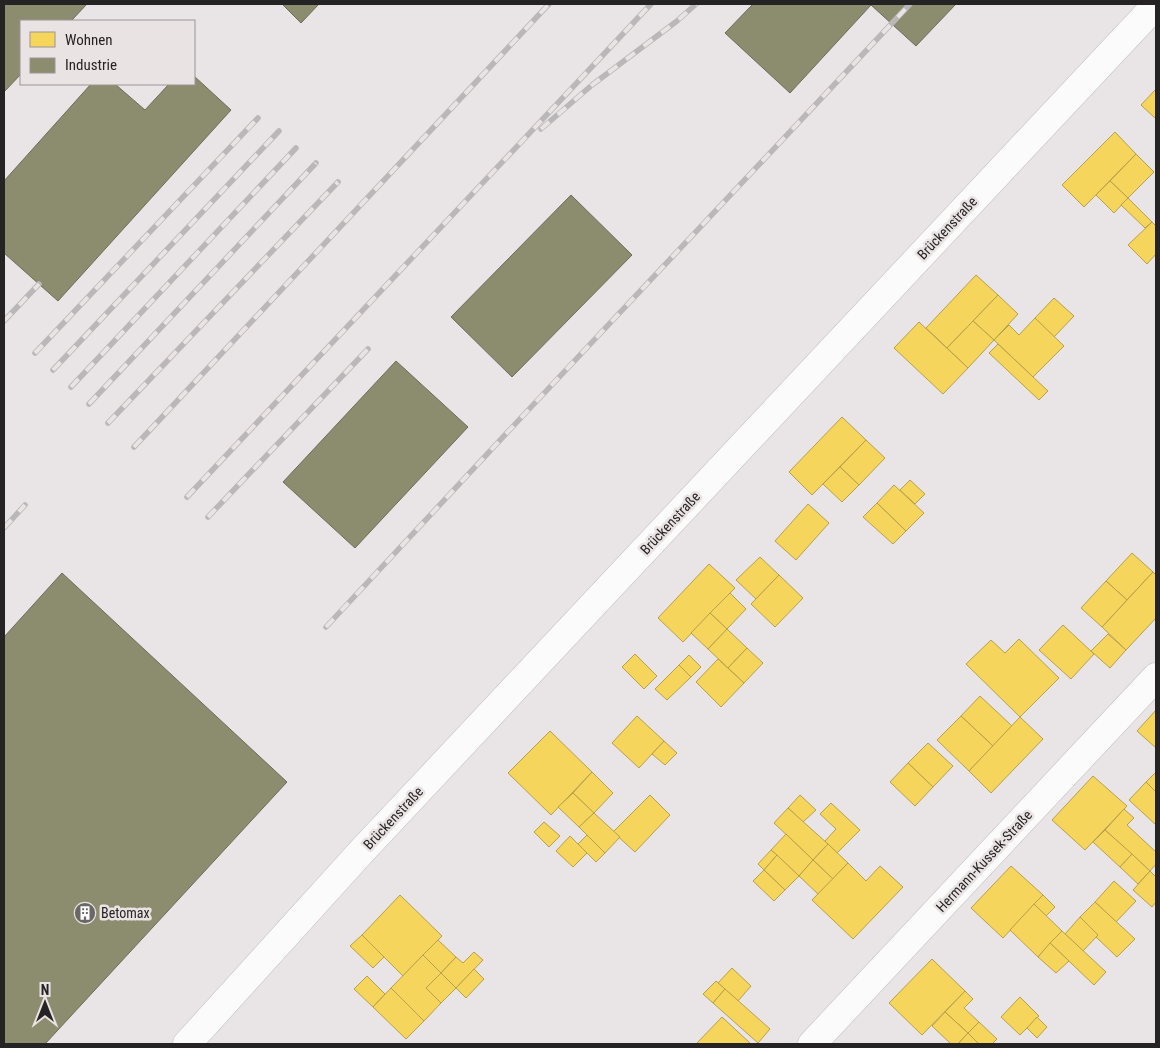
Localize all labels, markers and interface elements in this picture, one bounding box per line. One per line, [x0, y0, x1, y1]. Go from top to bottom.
legend [20, 20, 195, 85]
text: Wohnen [65, 31, 113, 49]
text: Industrie [65, 56, 117, 74]
street label: Brückenstraße [914, 193, 980, 263]
street label: Brückenstraße [637, 488, 703, 558]
street label: Brückenstraße [360, 783, 426, 853]
street label: Hermann-Kussek-Straße [933, 807, 1036, 915]
building icon: Betomax [73, 901, 97, 925]
place label: Betomax [101, 905, 150, 921]
north arrow [20, 978, 70, 1028]
text: N [41, 982, 49, 998]

